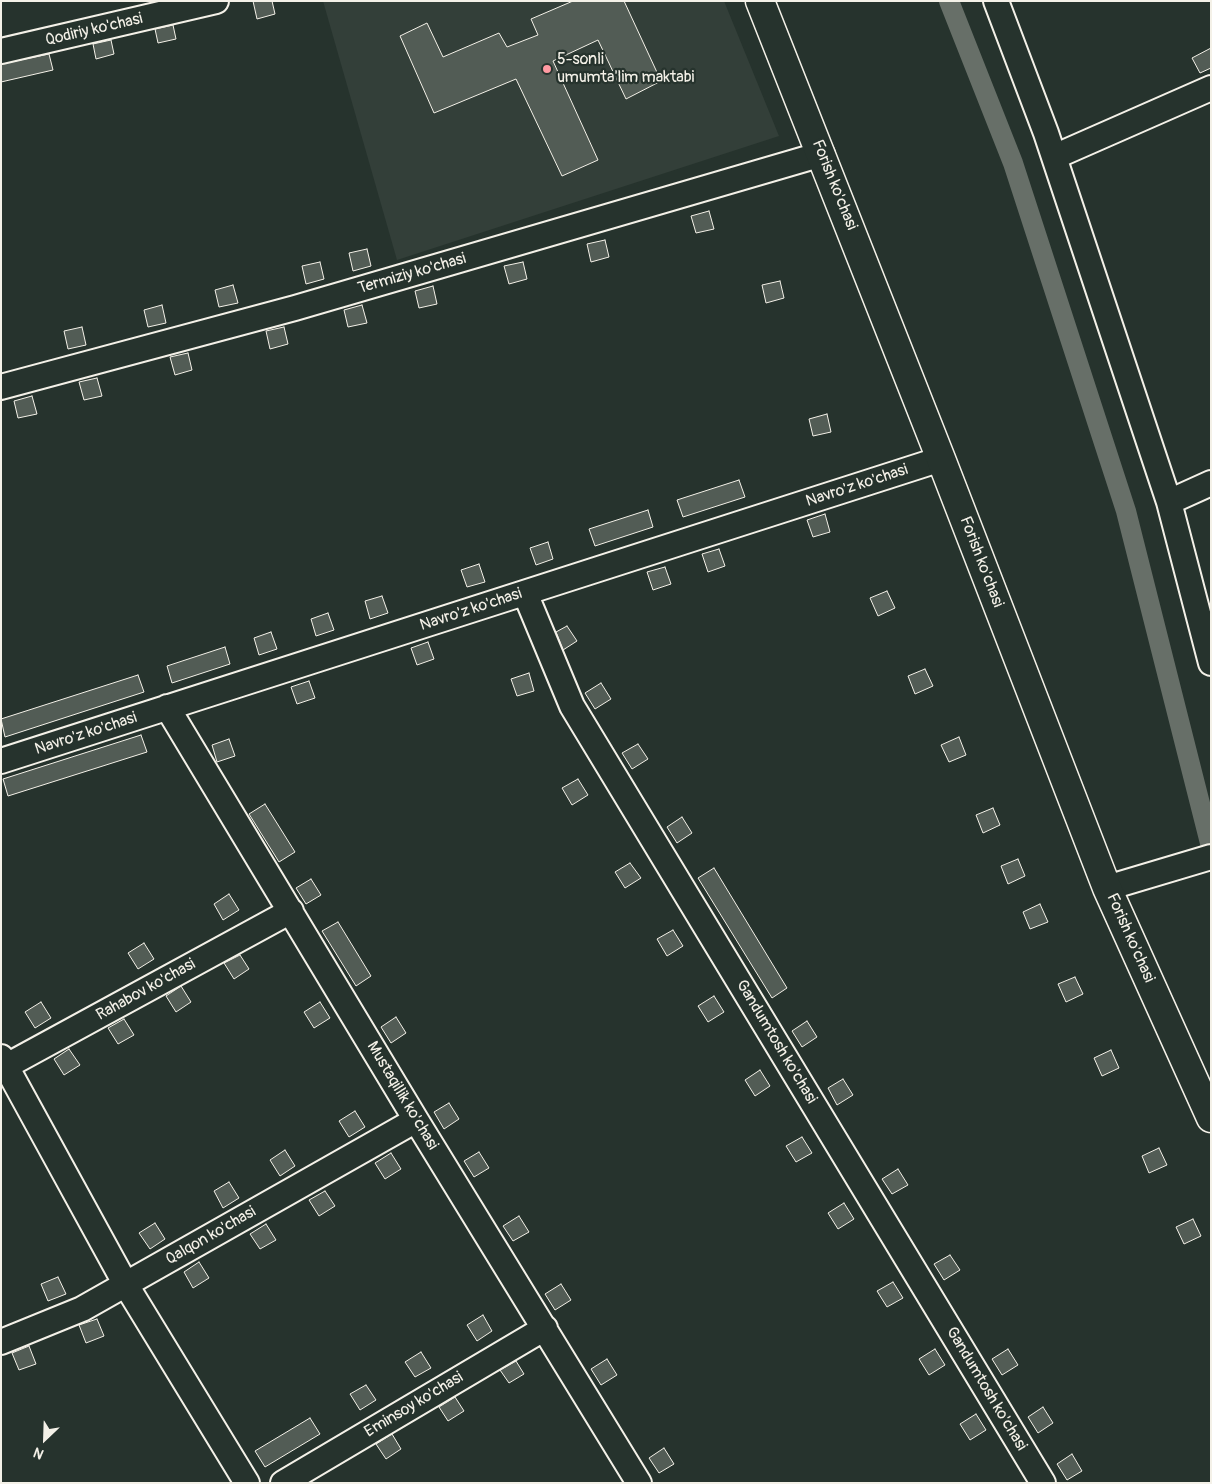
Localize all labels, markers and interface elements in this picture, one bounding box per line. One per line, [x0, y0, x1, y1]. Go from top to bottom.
street label: Qodiriy ko'chasi [43, 9, 145, 51]
place label: 5-sonli umumta'lim maktabi [557, 50, 694, 88]
marker: 5-sonli umumta'lim maktabi [541, 63, 553, 75]
street label: Forish ko'chasi [807, 137, 861, 233]
street label: Termiziy ko'chasi [356, 249, 468, 299]
street label: Navro'z ko'chasi [804, 461, 910, 511]
street label: Forish ko'chasi [955, 514, 1007, 610]
street label: Navro'z ko'chasi [418, 585, 524, 635]
street label: Navro'z ko'chasi [33, 709, 139, 759]
street label: Forish ko'chasi [1102, 890, 1158, 986]
street label: Rahabov ko'chasi [93, 955, 199, 1025]
street label: Gandumtosh ko'chasi [731, 977, 821, 1107]
street label: Mustaqillik ko'chasi [362, 1038, 442, 1154]
street label: Qalqon ko'chasi [162, 1202, 260, 1270]
street label: Gandumtosh ko'chasi [941, 1324, 1031, 1454]
street label: Eminsoy ko'chasi [361, 1368, 467, 1442]
north arrow [20, 1414, 70, 1464]
text: N [31, 1443, 46, 1463]

